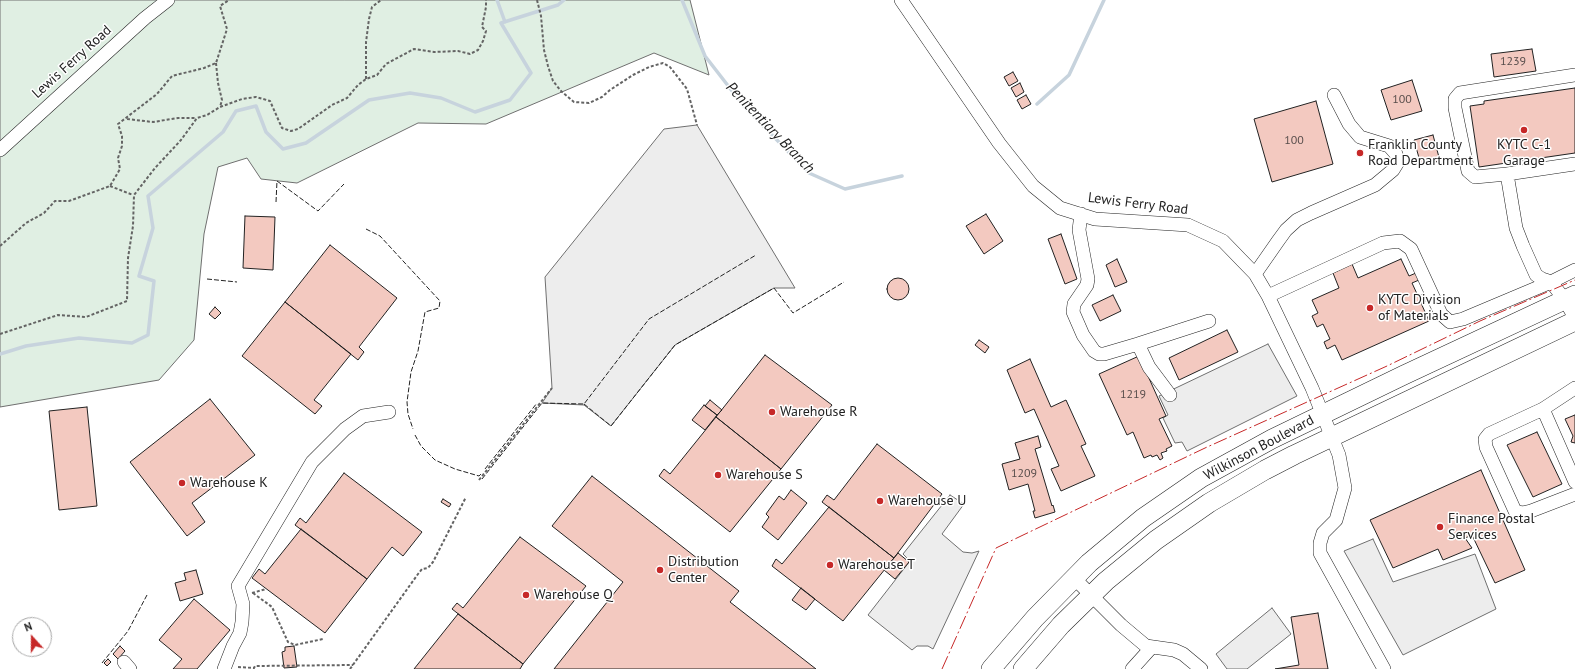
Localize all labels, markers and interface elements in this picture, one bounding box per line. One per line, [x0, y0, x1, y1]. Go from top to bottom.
street label: Lewis Ferry Road [29, 22, 115, 102]
house number: 1239 [1500, 55, 1526, 69]
water label: Penitentiary Branch [722, 79, 818, 177]
house number: 100 [1392, 93, 1412, 107]
marker: KYTC C-1 Garage [1519, 125, 1529, 135]
house number: 100 [1284, 134, 1304, 148]
place label: Franklin County Road Department [1368, 137, 1473, 170]
place label: KYTC C-1 Garage [1497, 137, 1551, 170]
marker: Franklin County Road Department [1355, 148, 1365, 158]
street label: Lewis Ferry Road [1087, 190, 1189, 218]
place label: KYTC Division of Materials [1378, 292, 1461, 324]
marker: KYTC Division of Materials [1365, 303, 1375, 313]
house number: 1219 [1120, 388, 1146, 402]
place label: Warehouse R [780, 404, 858, 420]
marker: Warehouse R [767, 407, 777, 417]
street label: Wilkinson Boulevard [1201, 412, 1317, 484]
place label: Warehouse S [726, 467, 803, 483]
house number: 1209 [1011, 467, 1037, 481]
marker: Warehouse S [713, 470, 723, 480]
place label: Warehouse K [190, 475, 268, 491]
marker: Warehouse K [177, 478, 187, 488]
place label: Warehouse U [888, 493, 966, 509]
marker: Warehouse U [875, 496, 885, 506]
place label: Finance Postal Services [1448, 511, 1535, 544]
marker: Finance Postal Services [1435, 522, 1445, 532]
place label: Distribution Center [668, 554, 739, 586]
place label: Warehouse T [838, 557, 915, 573]
marker: Warehouse T [825, 560, 835, 570]
marker: Distribution Center [655, 565, 665, 575]
place label: Warehouse Q [534, 587, 613, 603]
marker: Warehouse Q [521, 590, 531, 600]
north arrow [12, 617, 52, 657]
text: N [22, 619, 34, 635]

